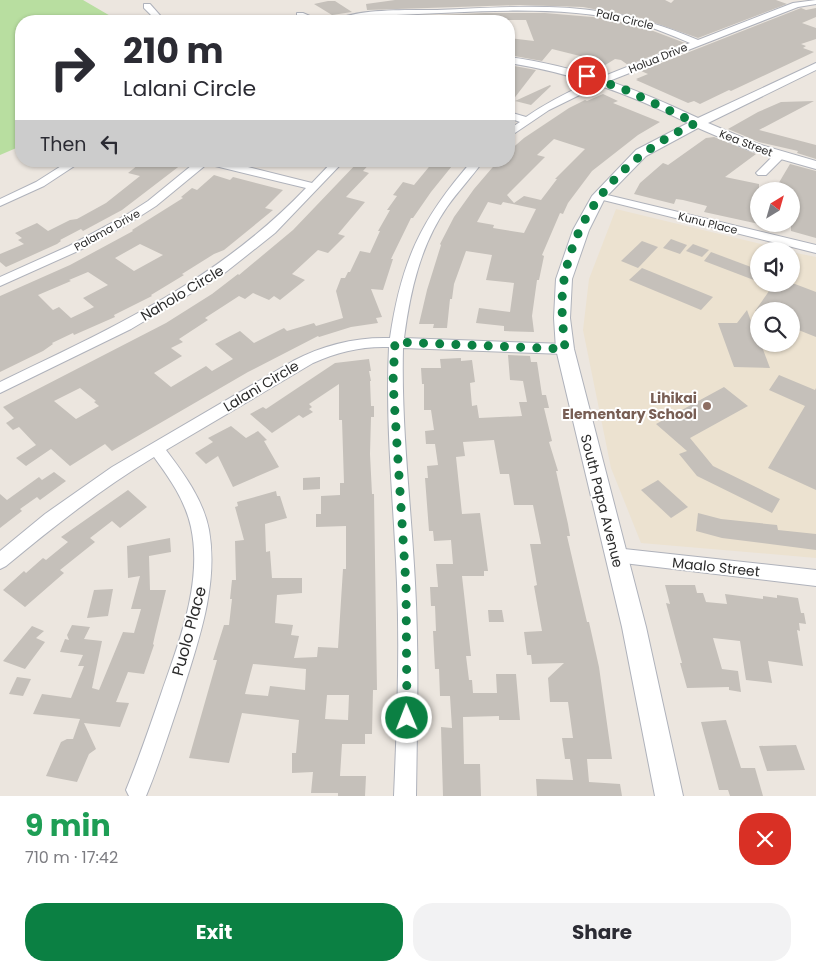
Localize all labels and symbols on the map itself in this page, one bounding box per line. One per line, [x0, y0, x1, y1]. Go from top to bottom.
street label: Pala Circle [595, 5, 655, 33]
street label: Holua Drive [626, 39, 690, 77]
pin [566, 55, 608, 97]
street label: Kea Street [717, 125, 775, 161]
north arrow [750, 182, 800, 232]
street label: Palama Drive [71, 205, 143, 255]
street label: Kunu Place [677, 208, 740, 238]
street label: Naholo Circle [137, 260, 227, 326]
street label: Lalani Circle [220, 355, 303, 416]
place label: Lihikai Elementary School [562, 388, 697, 424]
marker: Lihikai Elementary School [701, 400, 713, 412]
street label: South Papa Avenue [576, 432, 628, 570]
street label: Maalo Street [671, 552, 761, 582]
street label: Puolo Place [166, 584, 212, 678]
position arrow [380, 691, 432, 743]

